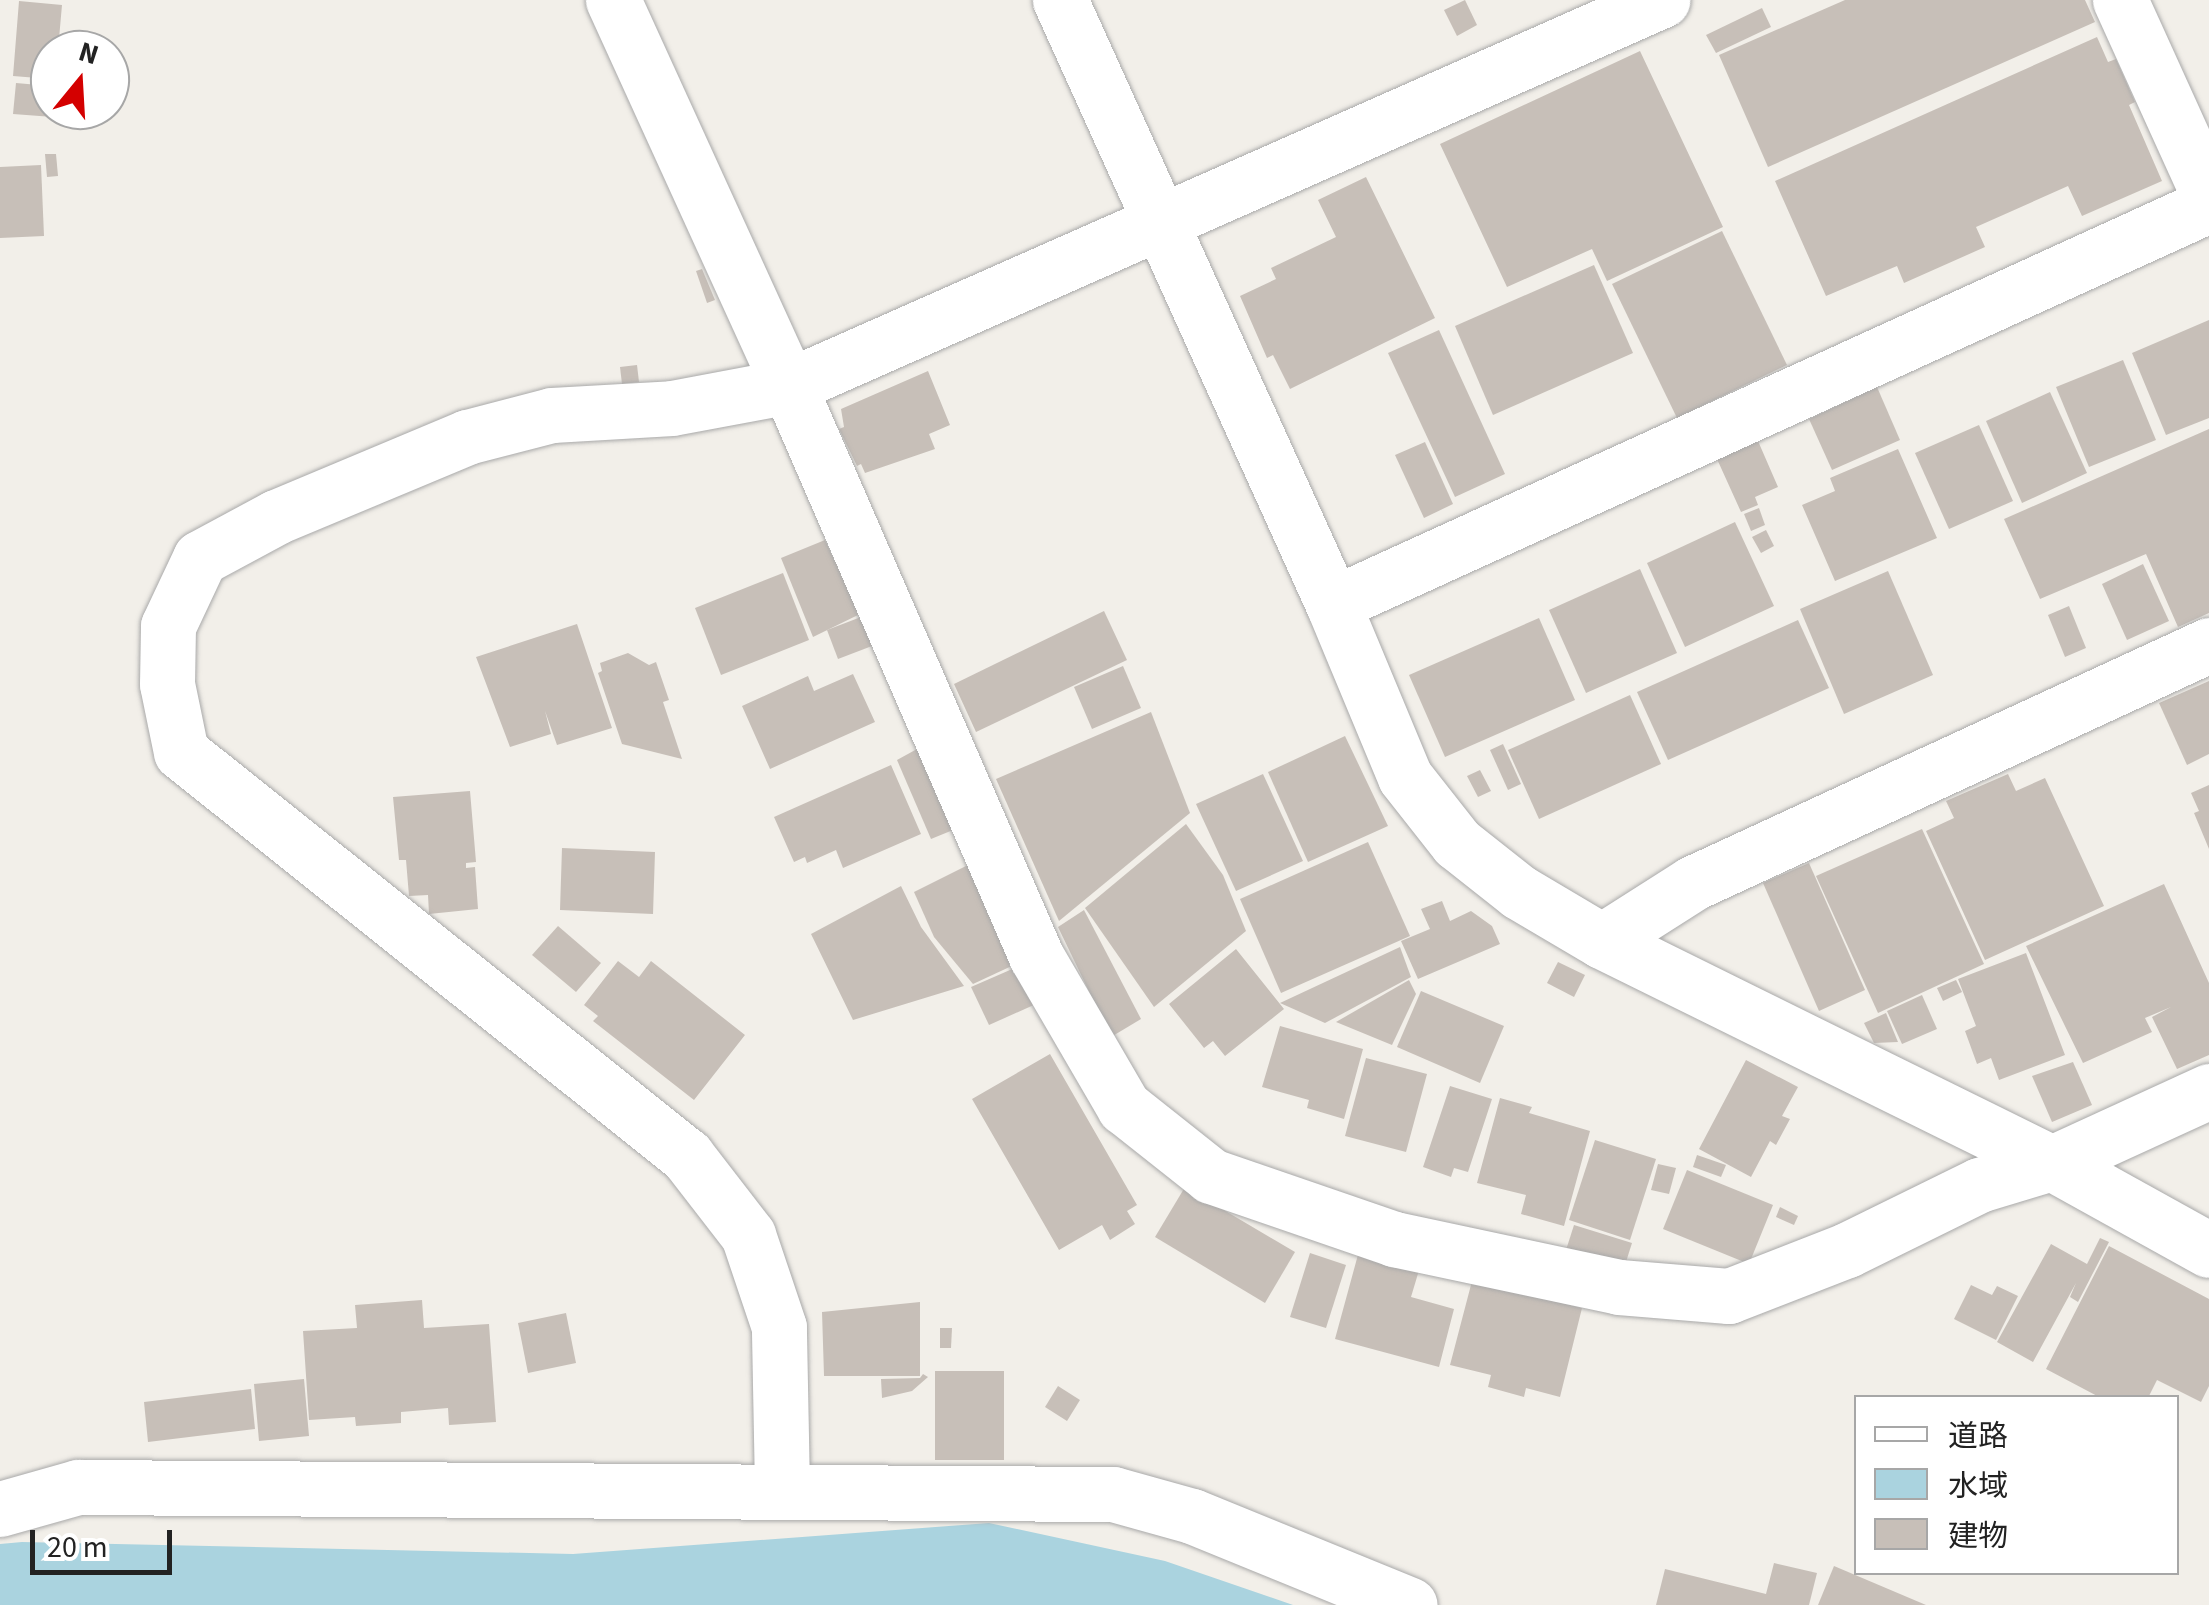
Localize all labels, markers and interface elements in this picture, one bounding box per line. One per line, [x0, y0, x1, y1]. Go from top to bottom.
north arrow [30, 30, 130, 130]
text: N [74, 31, 104, 75]
legend [1854, 1395, 2179, 1575]
text: 道路 [1948, 1415, 2008, 1458]
text: 水域 [1948, 1465, 2008, 1508]
scale bar [35, 1510, 178, 1572]
text: 建物 [1948, 1515, 2008, 1558]
text: 20 m [47, 1526, 108, 1569]

